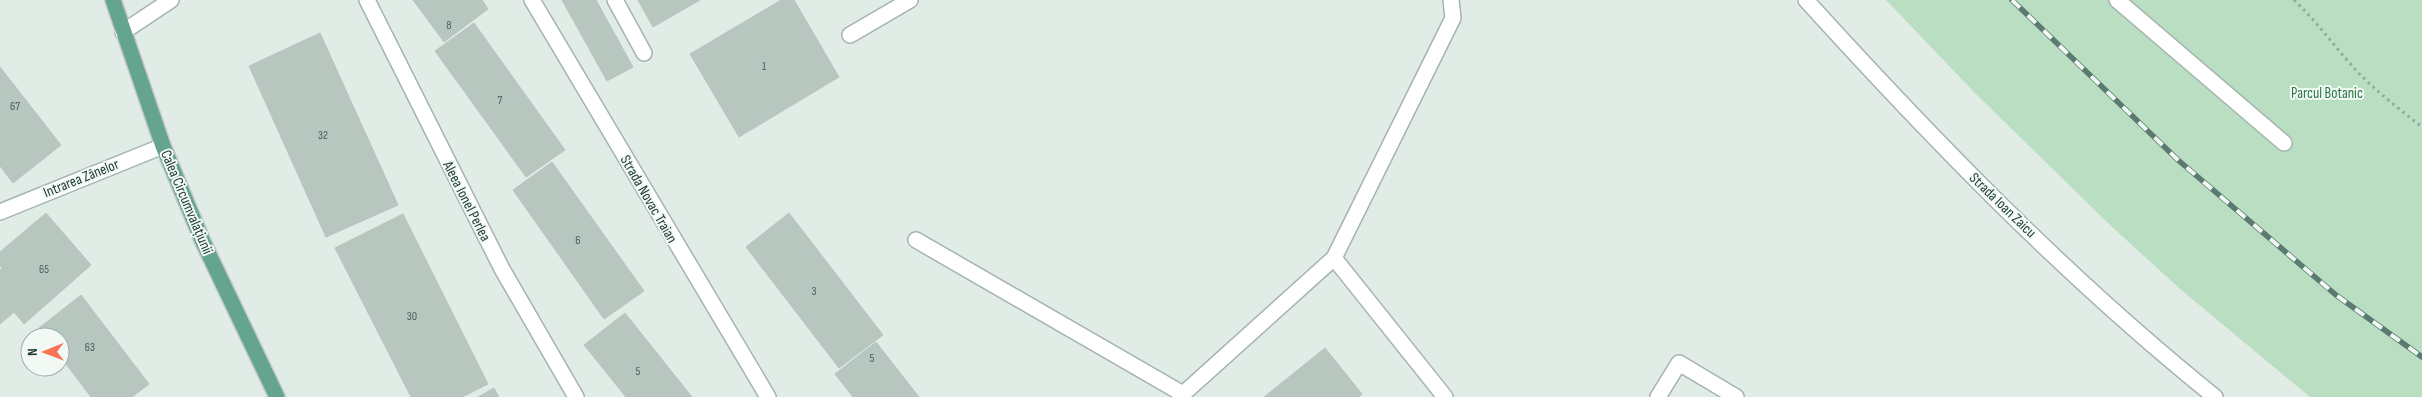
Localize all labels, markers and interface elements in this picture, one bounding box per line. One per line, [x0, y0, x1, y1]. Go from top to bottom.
house number: 8 [446, 18, 452, 33]
house number: 1 [762, 59, 767, 74]
park label: Parcul Botanic [2291, 84, 2363, 103]
house number: 7 [498, 93, 503, 108]
house number: 67 [10, 99, 20, 114]
house number: 32 [318, 128, 328, 143]
street label: Calea Circumvalațiunii [156, 147, 217, 257]
street label: Strada Novac Traian [616, 152, 681, 247]
street label: Intrarea Zânelor [41, 154, 122, 202]
street label: Aleea Ionel Perlea [438, 157, 495, 245]
street label: Strada Ioan Zaicu [1965, 169, 2040, 242]
house number: 6 [575, 233, 581, 248]
house number: 65 [39, 262, 49, 277]
house number: 3 [811, 284, 817, 299]
house number: 30 [407, 309, 417, 324]
north arrow [20, 327, 70, 377]
house number: 63 [85, 340, 95, 355]
text: N [24, 348, 41, 356]
house number: 5 [870, 351, 875, 366]
house number: 5 [636, 364, 641, 379]

